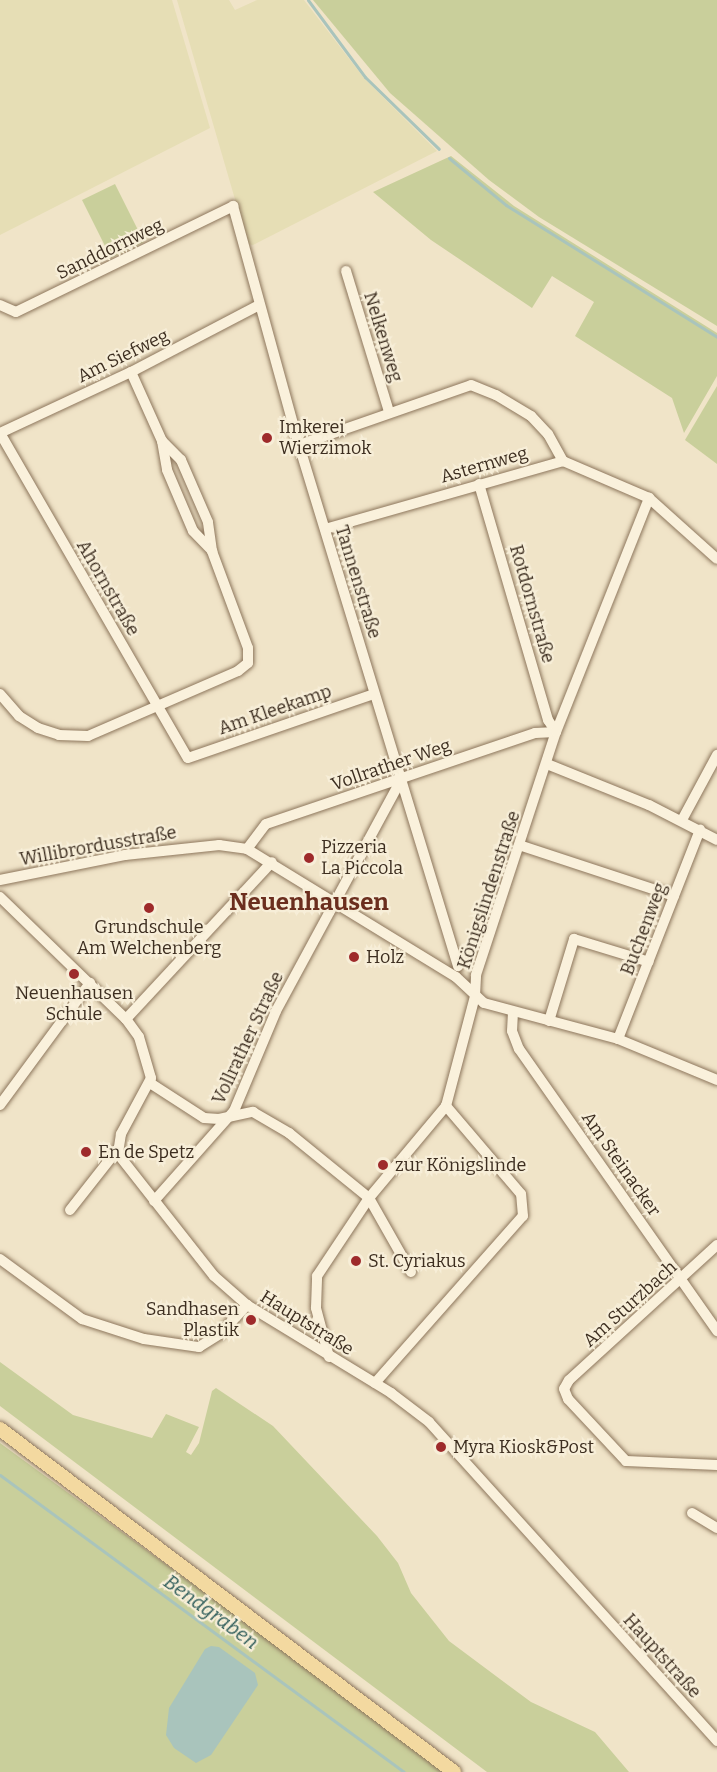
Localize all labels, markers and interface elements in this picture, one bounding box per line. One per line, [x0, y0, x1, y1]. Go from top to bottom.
street label: Sanddornweg [53, 214, 167, 284]
street label: Nelkenweg [359, 289, 407, 385]
street label: Am Siefweg [74, 325, 172, 387]
place label: Imkerei Wierzimok [279, 417, 372, 460]
marker: Imkerei Wierzimok [260, 431, 274, 445]
street label: Asternweg [438, 442, 530, 488]
street label: Tannenstraße [331, 523, 385, 641]
street label: Ahornstraße [72, 536, 144, 640]
street label: Rotdornstraße [505, 542, 559, 666]
street label: Am Kleekamp [216, 681, 334, 739]
street label: Vollrather Weg [328, 734, 454, 796]
street label: Königslindenstraße [453, 808, 525, 972]
street label: Willibrordusstraße [18, 822, 178, 870]
place label: Pizzeria La Piccola [321, 837, 403, 880]
marker: Pizzeria La Piccola [302, 851, 316, 865]
street label: Buchenweg [616, 880, 672, 978]
district label: Neuenhausen [229, 889, 389, 917]
marker: Grundschule Am Welchenberg [142, 901, 156, 915]
place label: Grundschule Am Welchenberg [77, 917, 221, 960]
place label: Holz [366, 946, 404, 968]
marker: Holz [347, 950, 361, 964]
marker: Neuenhausen Schule [67, 967, 81, 981]
street label: Vollrather Straße [208, 968, 288, 1108]
place label: Neuenhausen Schule [15, 983, 133, 1026]
street label: Am Steinacker [577, 1108, 665, 1220]
place label: En de Spetz [98, 1141, 194, 1163]
marker: En de Spetz [79, 1145, 93, 1159]
place label: zur Königslinde [395, 1154, 526, 1176]
marker: zur Königslinde [376, 1158, 390, 1172]
place label: St. Cyriakus [368, 1250, 465, 1272]
marker: St. Cyriakus [349, 1254, 363, 1268]
street label: Am Sturzbach [579, 1256, 681, 1352]
street label: Hauptstraße [256, 1286, 358, 1360]
place label: Sandhasen Plastik [146, 1299, 239, 1342]
marker: Sandhasen Plastik [244, 1313, 258, 1327]
place label: Myra Kiosk&Post [453, 1436, 594, 1458]
marker: Myra Kiosk&Post [434, 1440, 448, 1454]
water label: Bendgraben [159, 1570, 263, 1654]
street label: Hauptstraße [619, 1609, 705, 1703]

